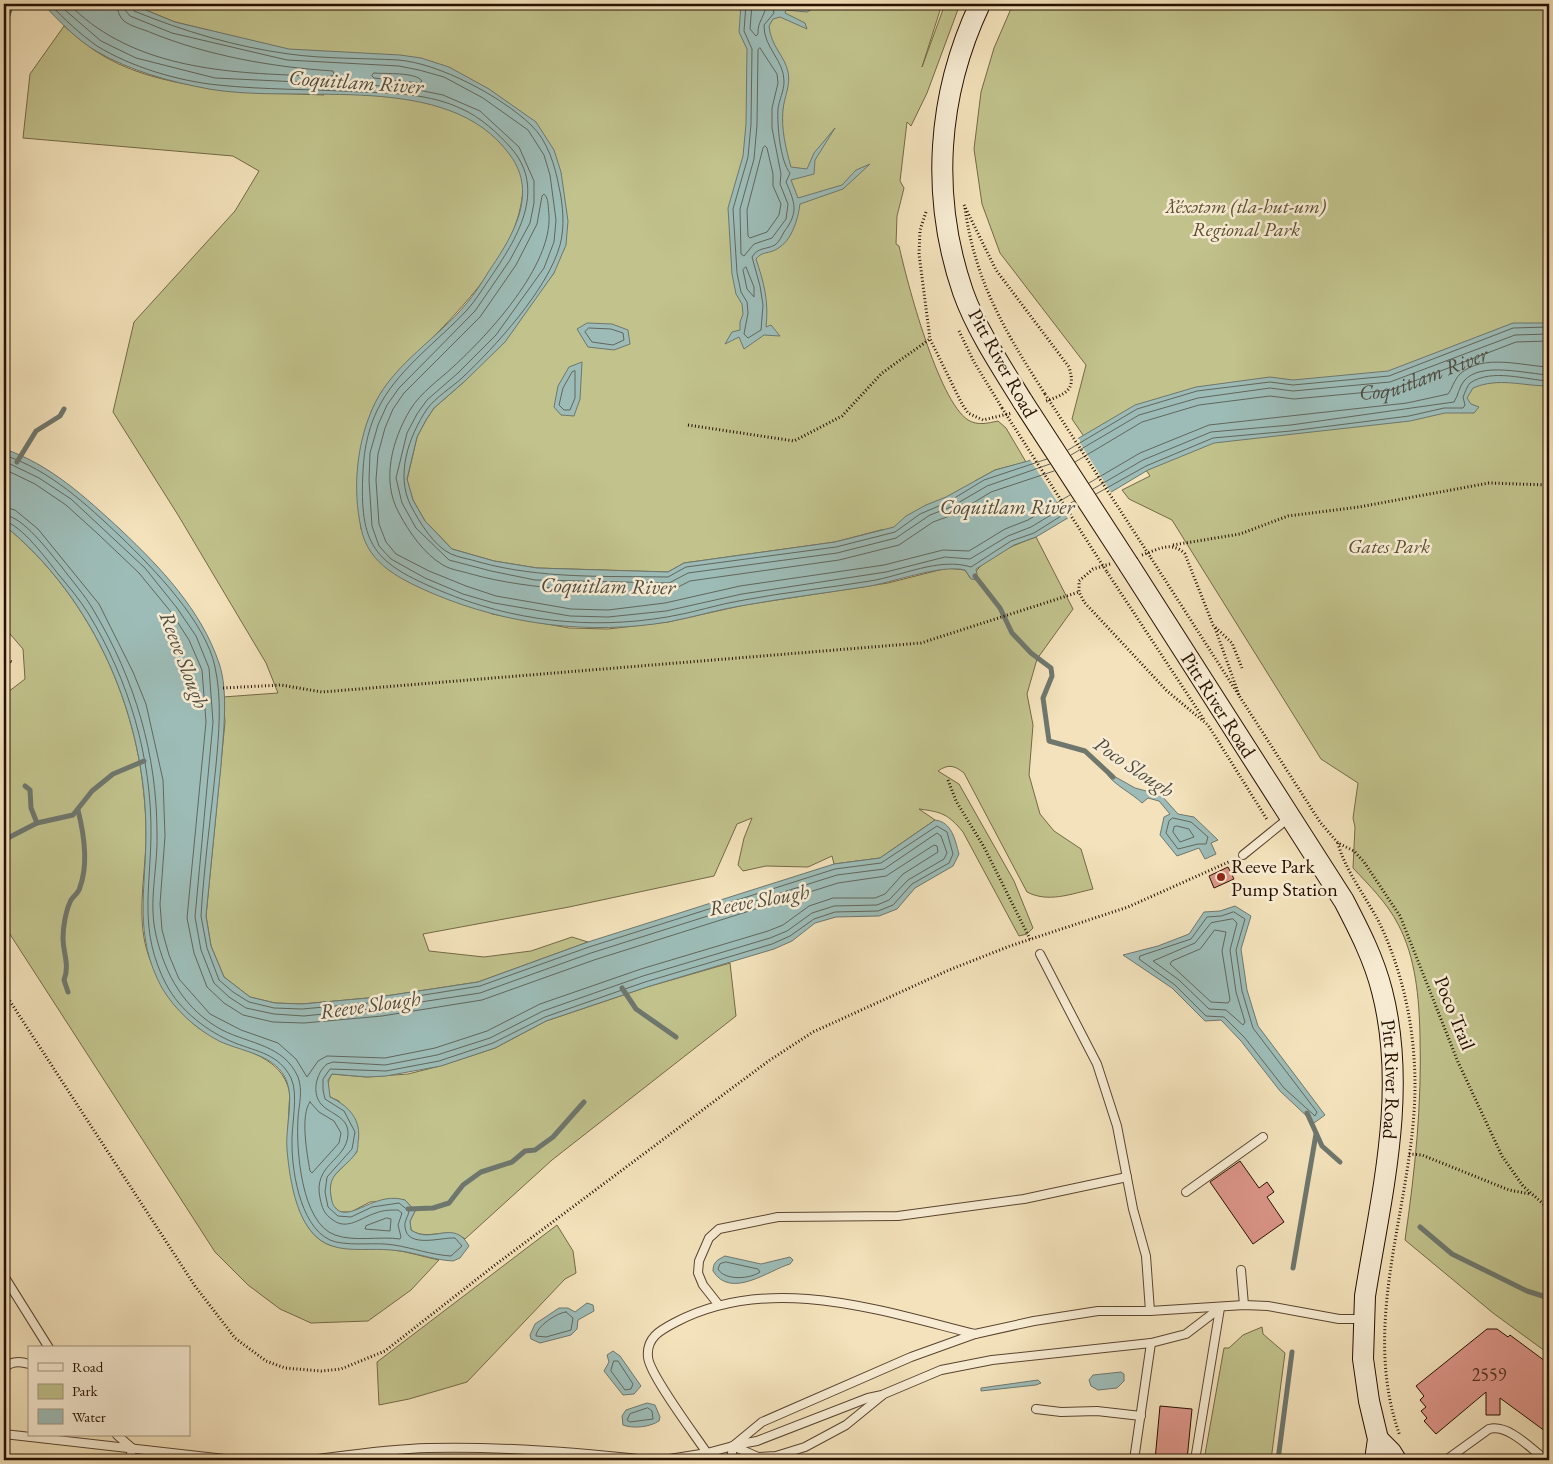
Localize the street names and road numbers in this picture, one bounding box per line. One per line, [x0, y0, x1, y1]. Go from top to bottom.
street label: Pitt River Road [962, 304, 1044, 423]
street label: Pitt River Road [1175, 647, 1262, 763]
street label: Poco Trail [1428, 972, 1482, 1054]
street label: Pitt River Road [1375, 1018, 1406, 1141]

